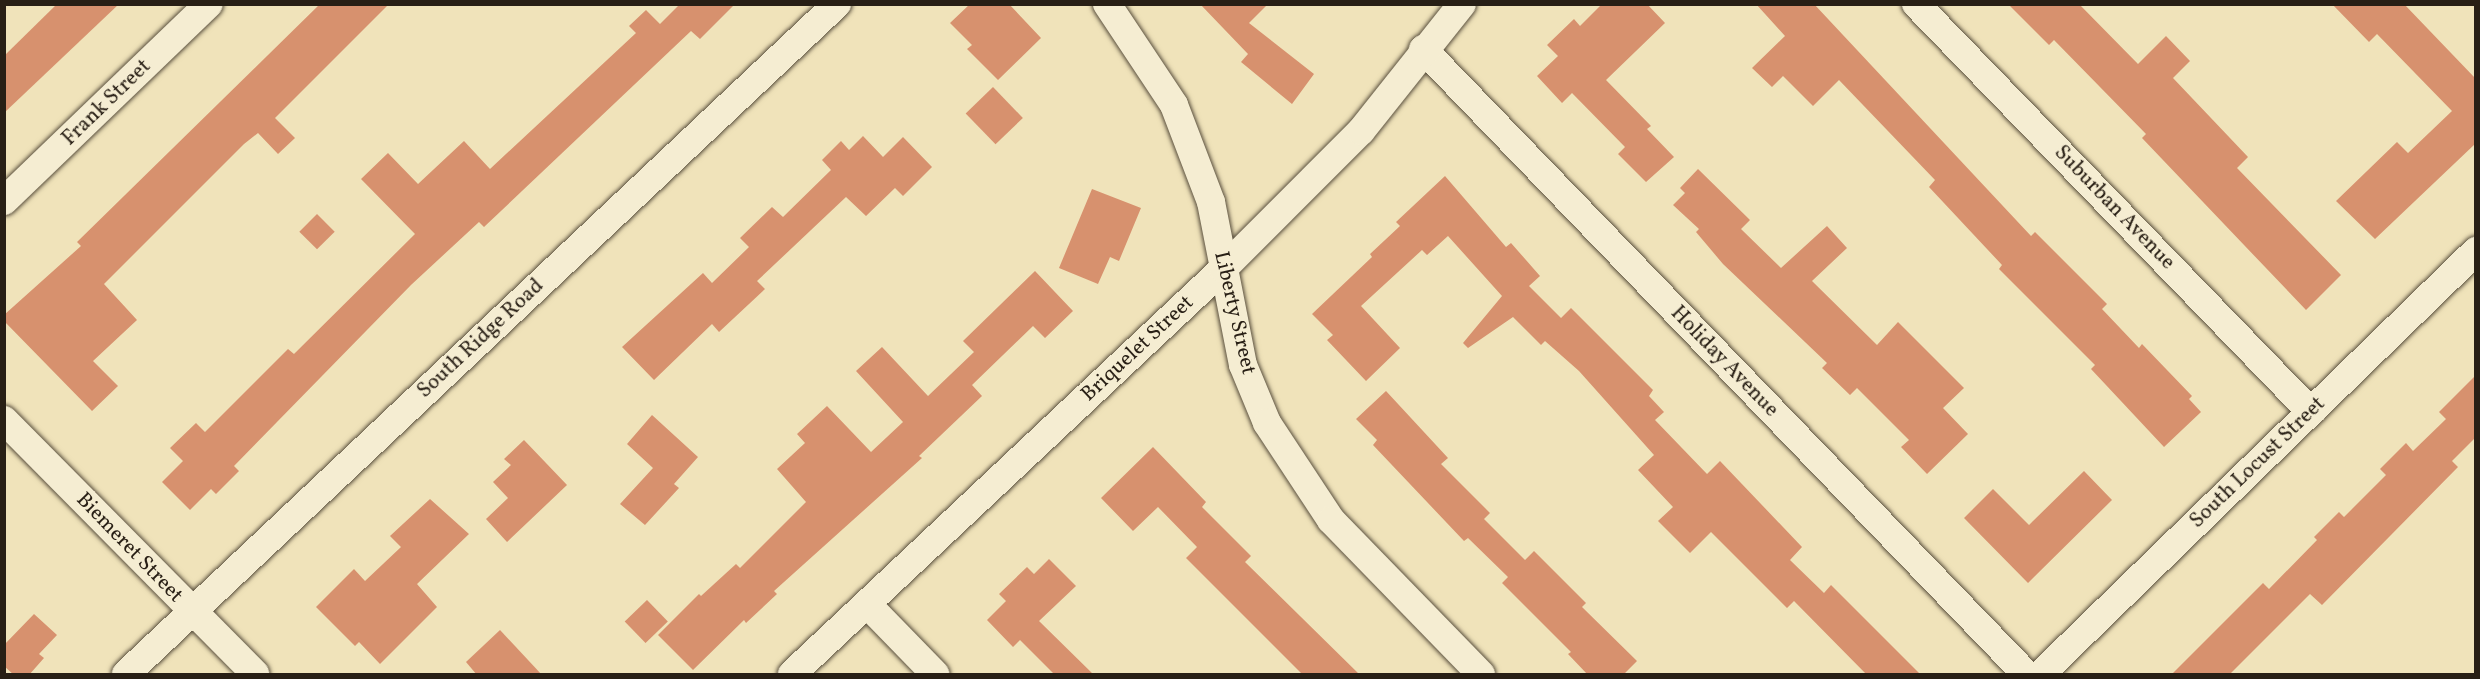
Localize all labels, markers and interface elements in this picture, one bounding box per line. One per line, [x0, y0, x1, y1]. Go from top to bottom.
street label: Frank Street [57, 54, 157, 152]
street label: Suburban Avenue [2048, 141, 2180, 275]
street label: Liberty Street [1208, 249, 1260, 377]
street label: South Ridge Road [413, 274, 549, 404]
street label: Briquelet Street [1077, 291, 1199, 407]
street label: Holiday Avenue [1664, 301, 1784, 423]
street label: South Locust Street [2185, 392, 2331, 534]
street label: Biemeret Street [70, 488, 188, 608]

